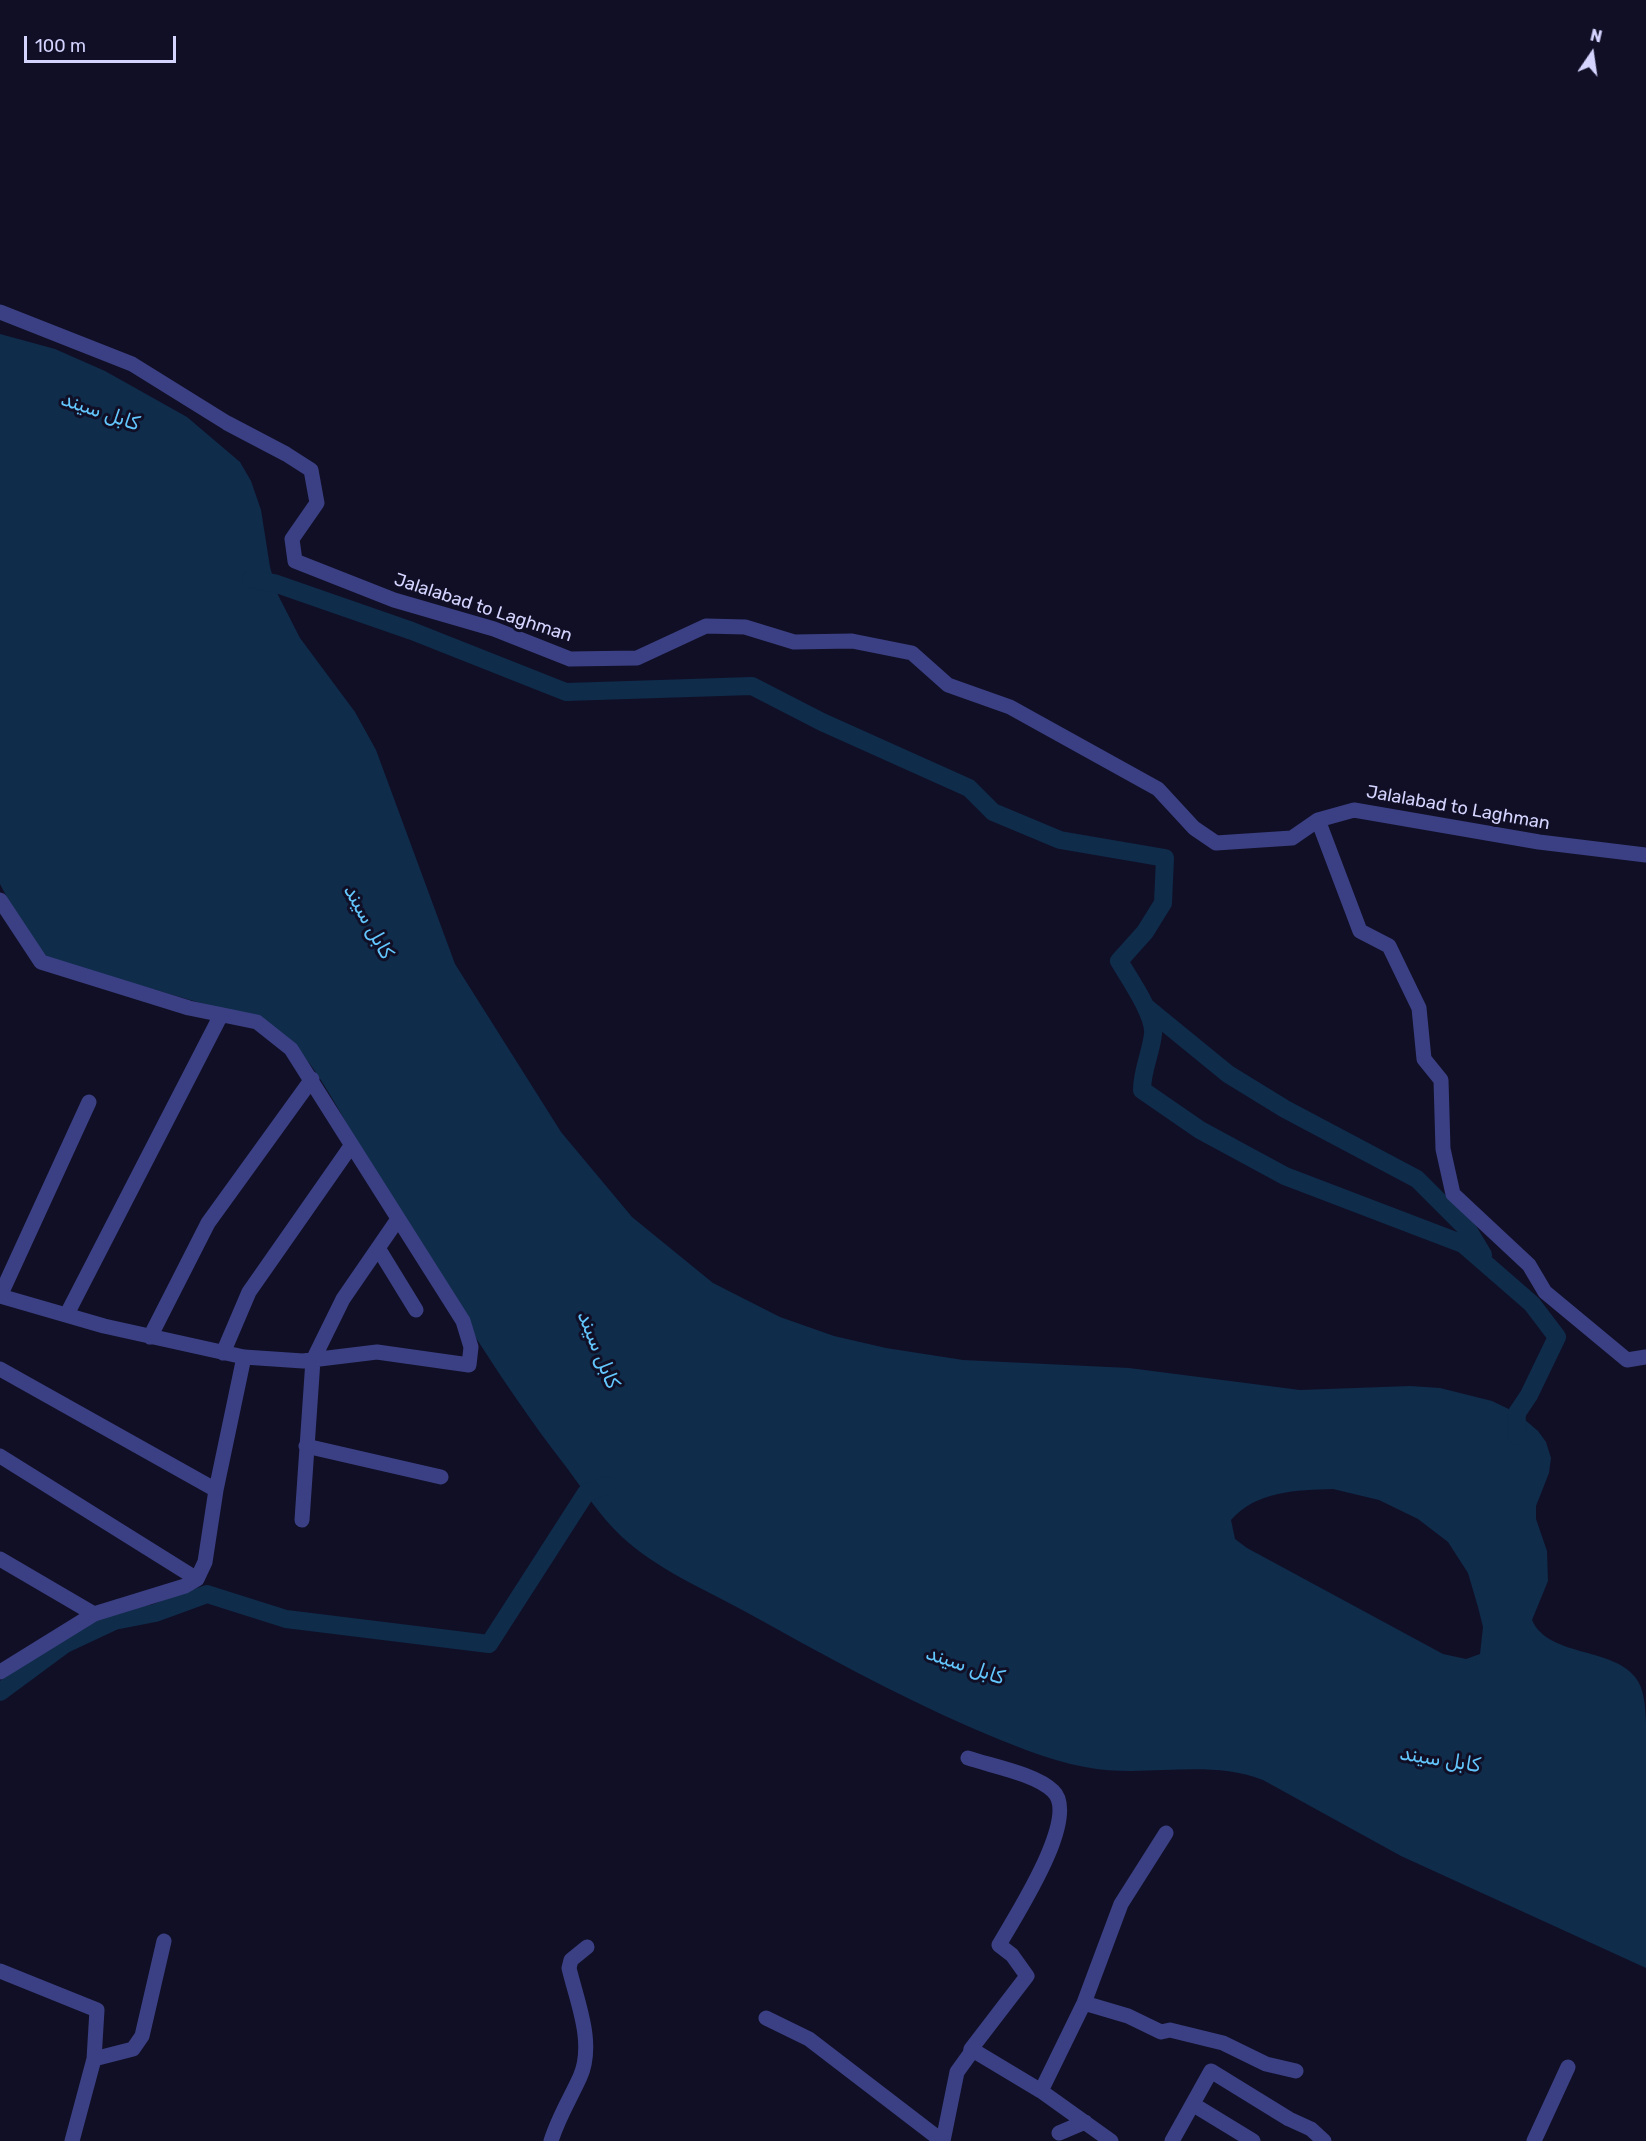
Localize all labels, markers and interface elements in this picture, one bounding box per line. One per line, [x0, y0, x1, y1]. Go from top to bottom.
scale bar [27, 24, 178, 62]
north arrow [1562, 24, 1622, 84]
text: N [1588, 25, 1604, 47]
text: 100 m [35, 35, 86, 57]
water label: کابل سيند [58, 387, 142, 437]
street label: Jalalabad to Laghman [391, 569, 575, 647]
street label: Jalalabad to Laghman [1365, 781, 1551, 835]
water label: کابل سيند [338, 881, 398, 963]
water label: کابل سيند [572, 1308, 624, 1392]
water label: کابل سيند [923, 1641, 1007, 1691]
water label: کابل سيند [1398, 1742, 1482, 1778]

